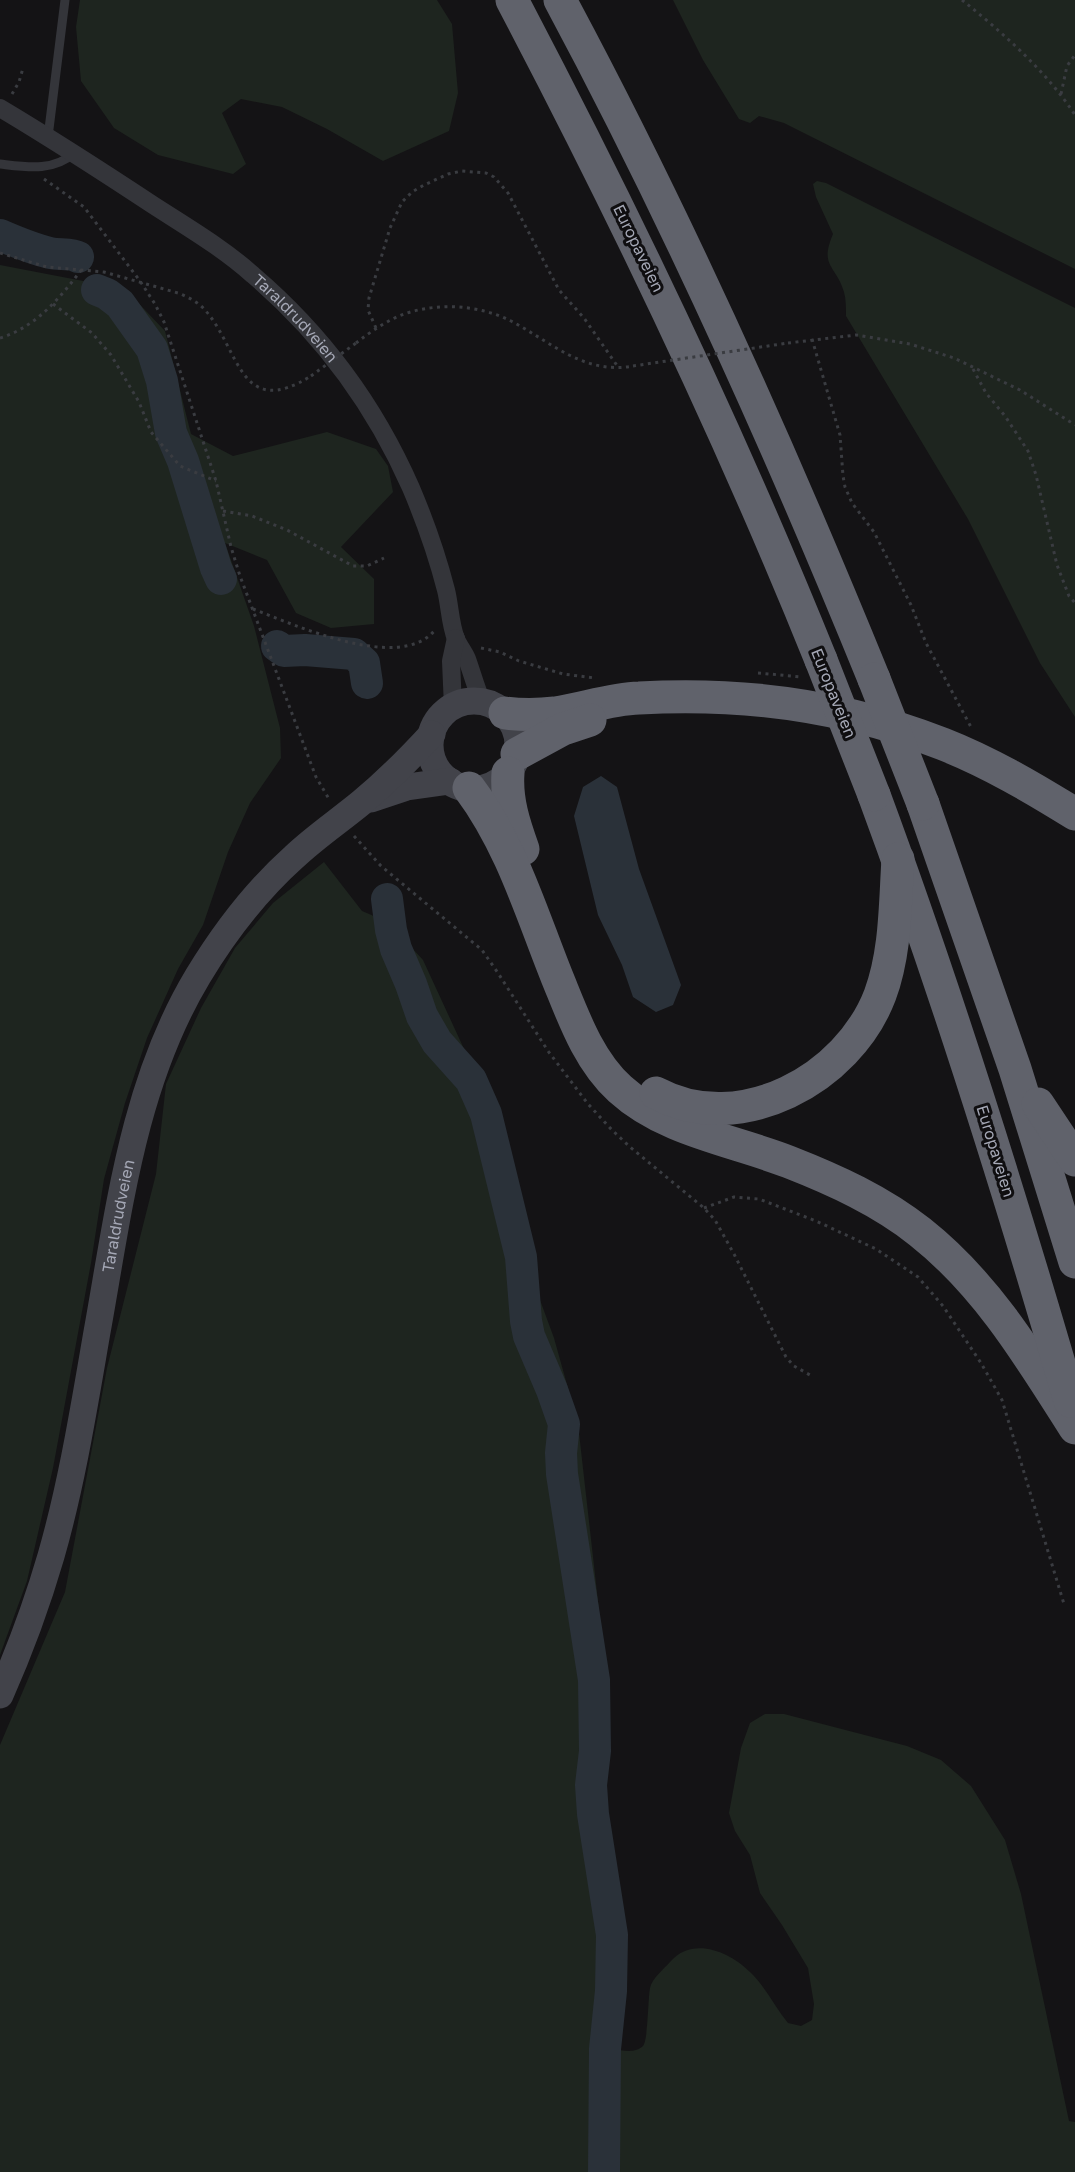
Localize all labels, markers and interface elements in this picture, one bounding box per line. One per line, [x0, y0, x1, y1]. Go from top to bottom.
street label: Europaveien [609, 201, 669, 295]
street label: Taraldrudveien [249, 270, 342, 366]
street label: Europaveien [807, 645, 861, 741]
street label: Europaveien [973, 1103, 1019, 1199]
street label: Taraldrudveien [98, 1157, 139, 1274]

